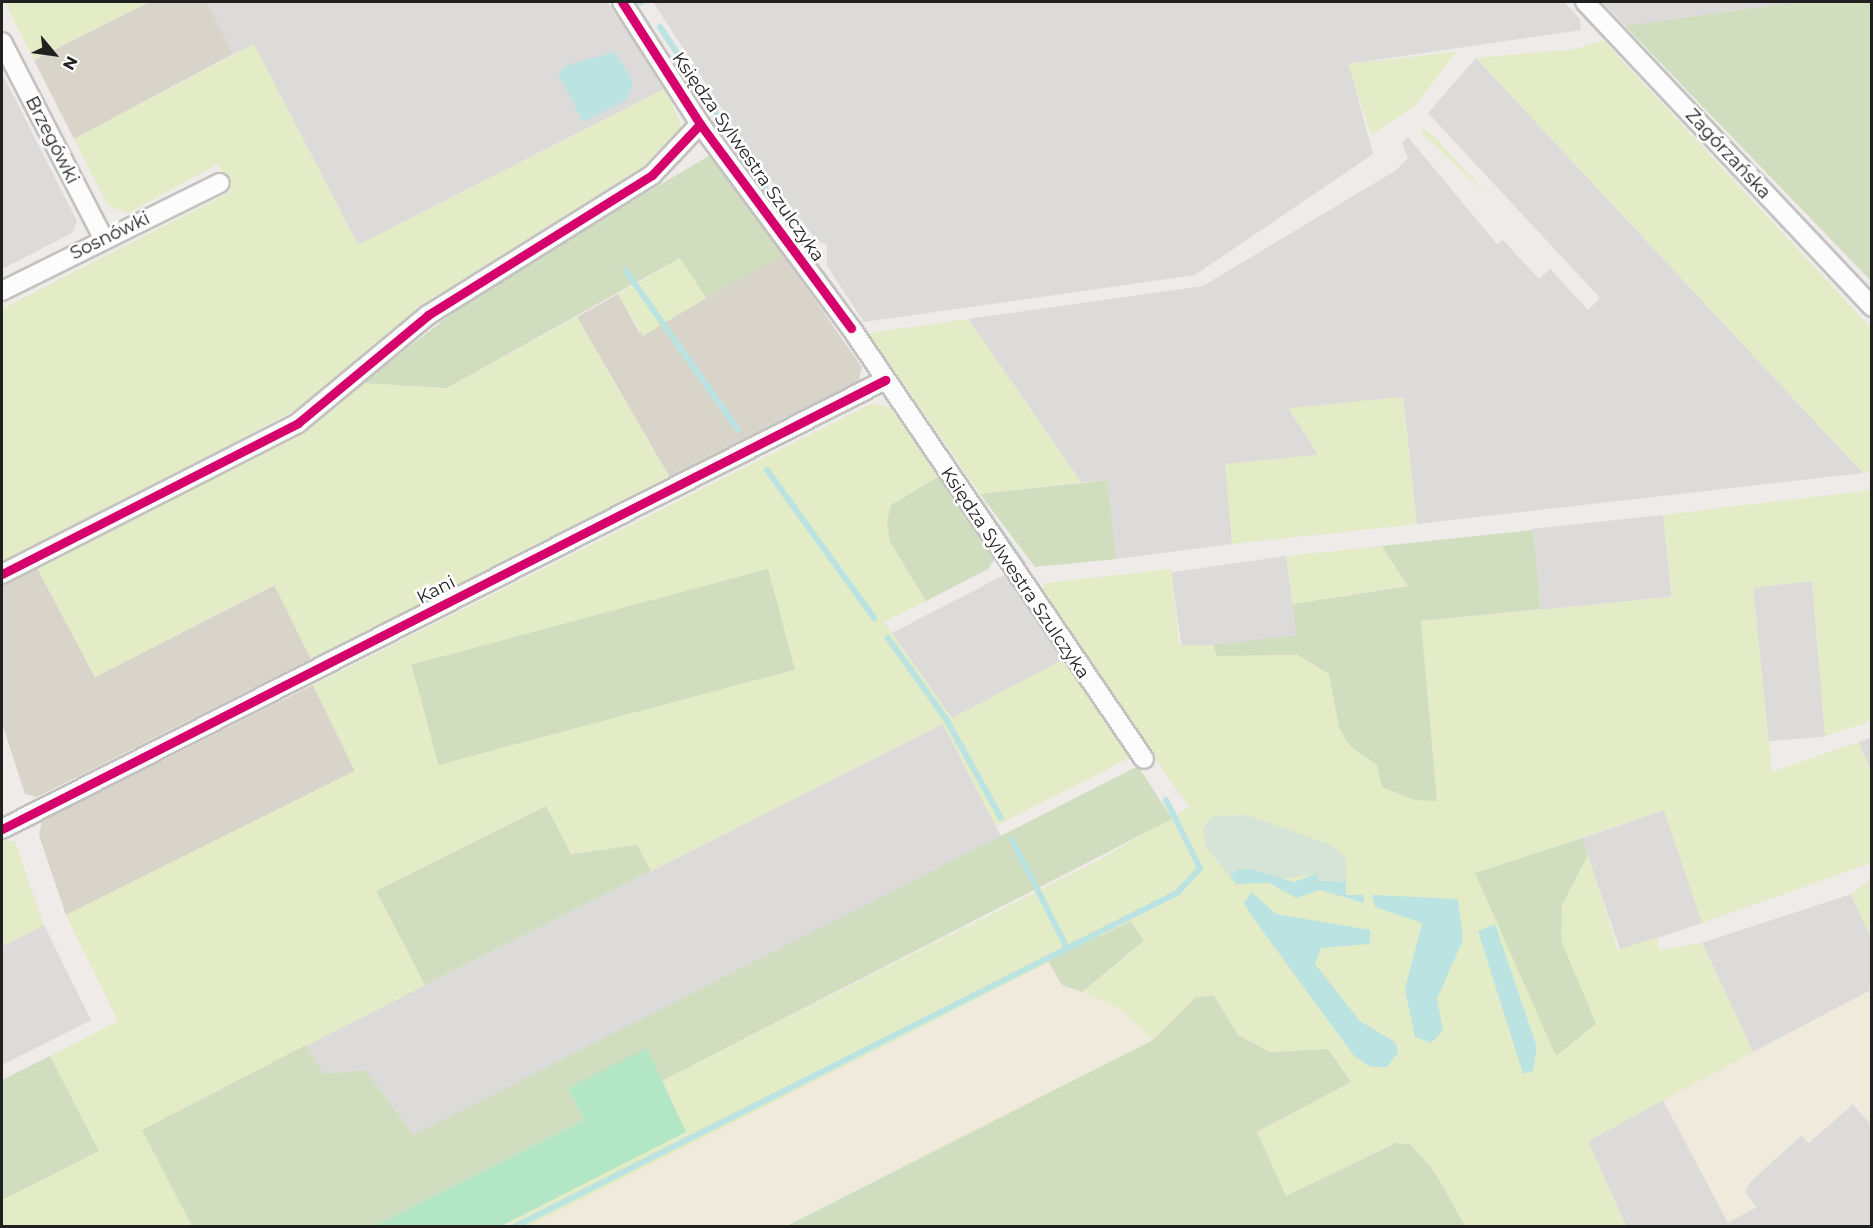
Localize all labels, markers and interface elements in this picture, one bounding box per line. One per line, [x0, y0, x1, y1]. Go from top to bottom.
north arrow [24, 24, 84, 84]
street label: Księdza Sylwestra Szulczyka [667, 48, 829, 266]
text: N [59, 53, 82, 73]
street label: Brzegówki [21, 93, 83, 187]
street label: Zagórzańska [1681, 105, 1775, 203]
street label: Sosnówki [67, 207, 153, 265]
street label: Księdza Sylwestra Szulczyka [936, 463, 1094, 683]
street label: Kani [413, 571, 459, 609]

